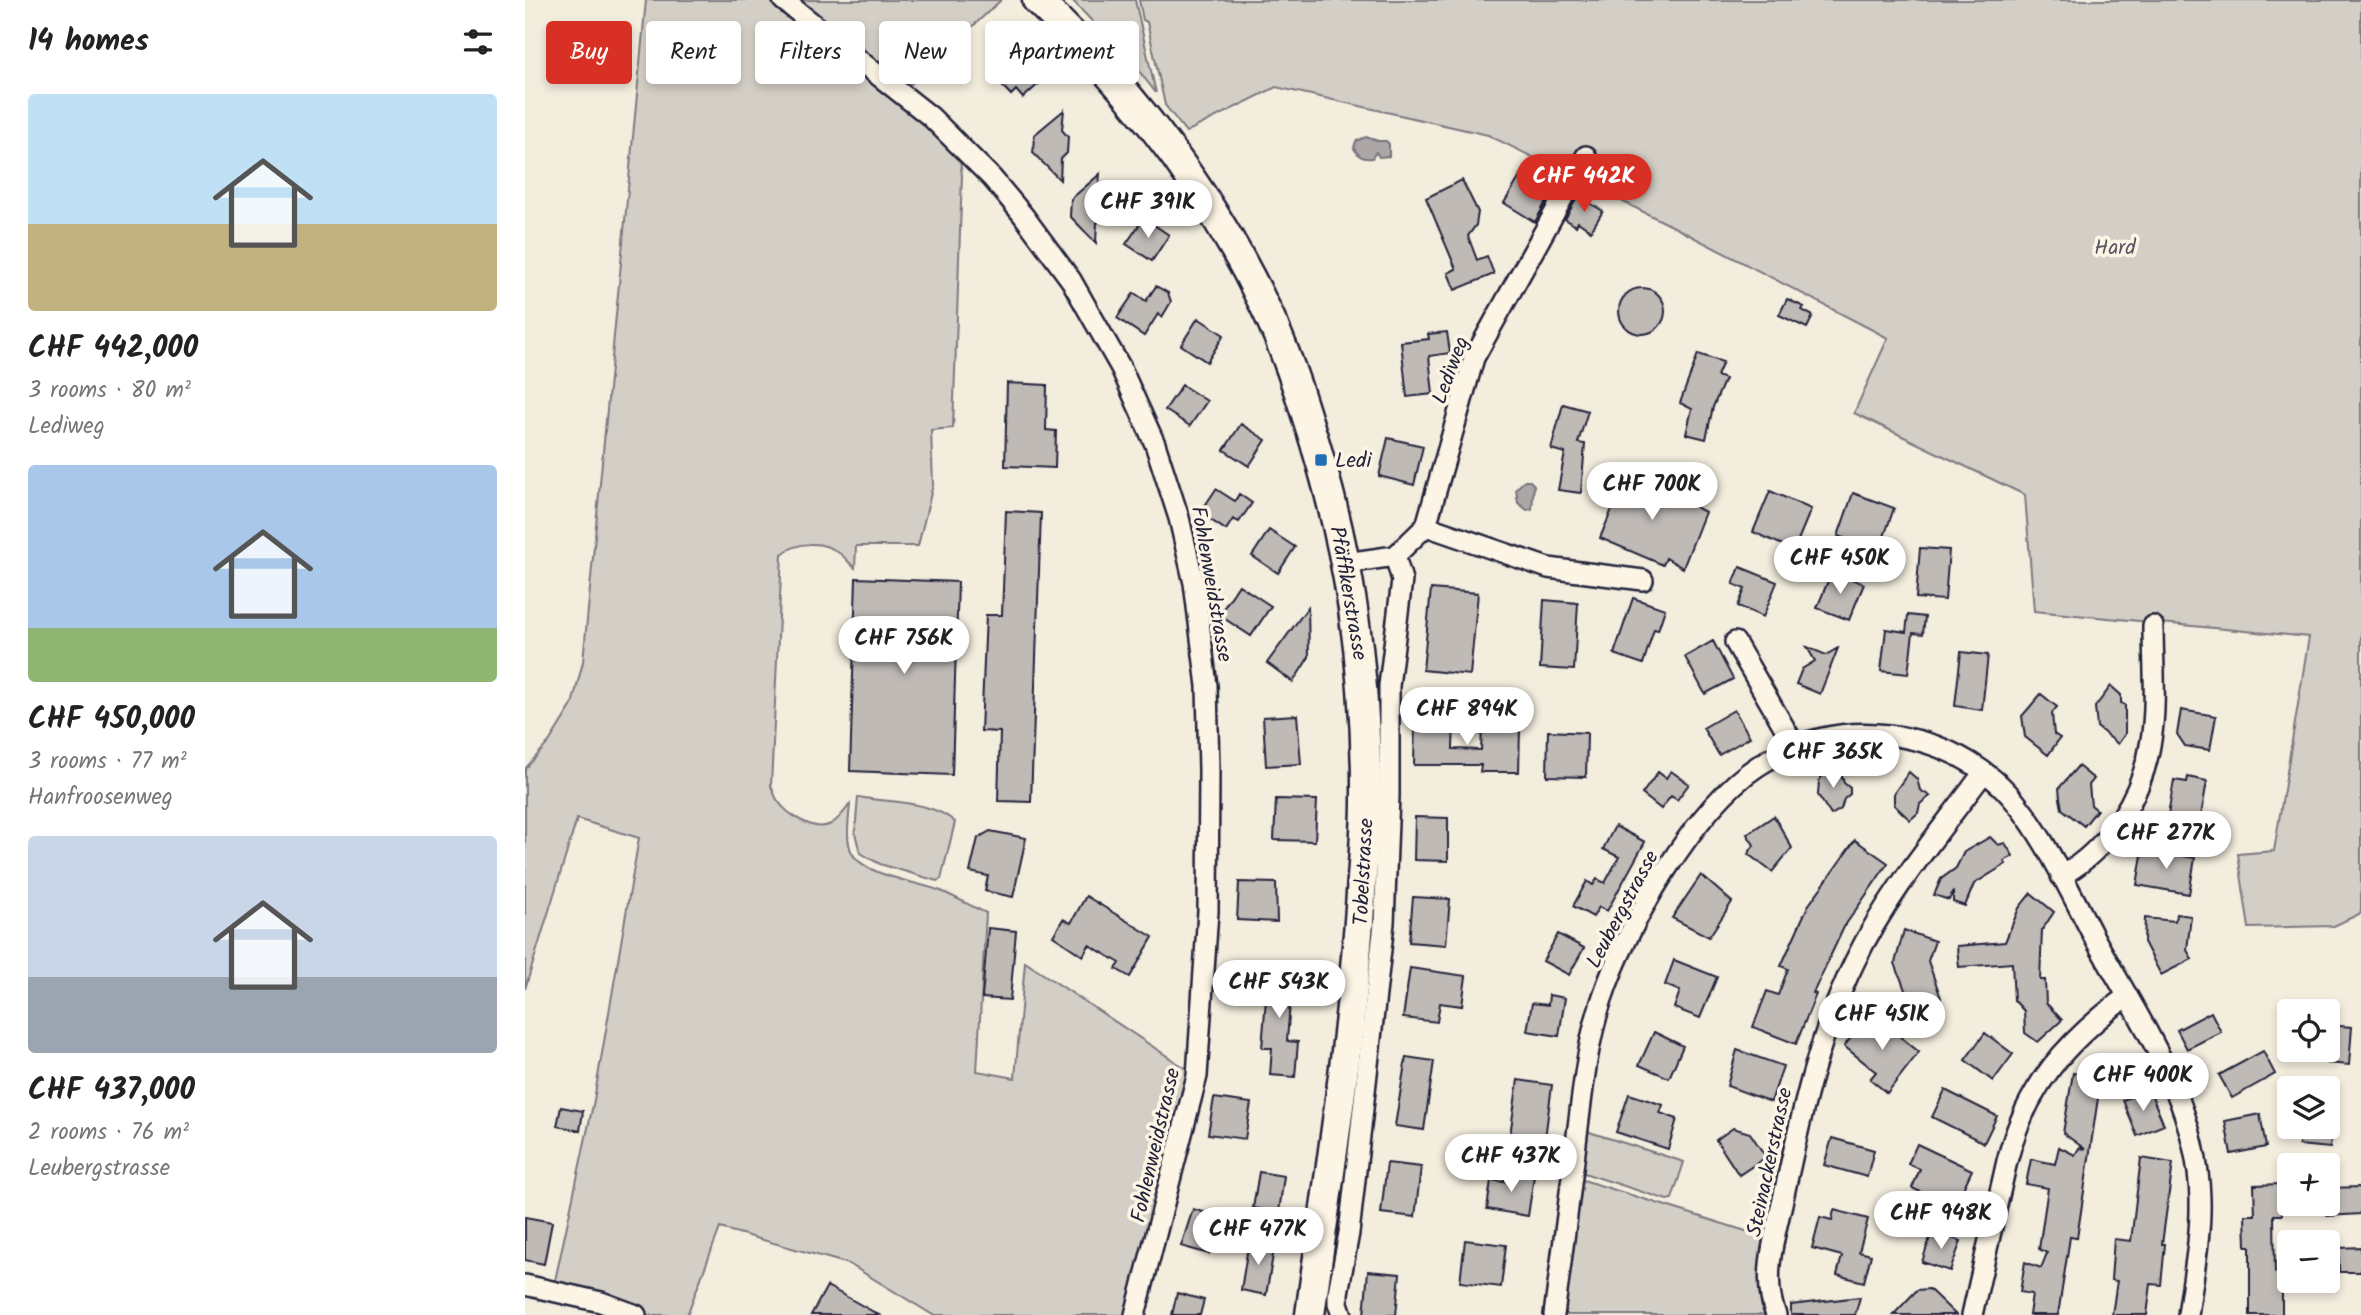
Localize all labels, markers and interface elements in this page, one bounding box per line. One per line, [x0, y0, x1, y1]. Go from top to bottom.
text: 14 homes [28, 18, 149, 66]
chip: Buy [546, 21, 632, 84]
chip: Rent [646, 21, 741, 84]
chip: Filters [755, 21, 865, 84]
chip: New [879, 21, 971, 84]
chip: Apartment [985, 21, 1139, 84]
icon: filters [459, 23, 497, 61]
icon: home [200, 140, 326, 266]
pin: CHF 442K [1512, 154, 1656, 214]
text: CHF 442K [1533, 159, 1635, 195]
pin: CHF 391K [1076, 180, 1220, 240]
text: CHF 391K [1100, 185, 1196, 221]
park label: Hard [2094, 232, 2136, 265]
text: CHF 442,000 [28, 325, 198, 373]
street label: Lediweg [1424, 332, 1479, 409]
text: 3 rooms · 80 m² [28, 373, 191, 409]
text: Lediweg [28, 409, 105, 445]
place label: Ledi [1335, 445, 1372, 478]
marker: Ledi [1313, 452, 1329, 468]
pin: CHF 700K [1580, 462, 1724, 522]
text: CHF 700K [1603, 467, 1701, 503]
street label: Fohlenweidstrasse [1181, 504, 1241, 665]
icon: home [200, 511, 326, 637]
street label: Pfäffikerstrasse [1319, 524, 1376, 663]
pin: CHF 450K [1768, 536, 1912, 596]
text: CHF 450K [1790, 541, 1890, 577]
pin: CHF 756K [832, 616, 976, 676]
text: CHF 756K [854, 621, 954, 657]
pin: CHF 894K [1395, 688, 1539, 747]
text: CHF 894K [1416, 692, 1518, 728]
text: CHF 450,000 [28, 696, 195, 744]
pin: CHF 365K [1761, 730, 1905, 790]
text: CHF 365K [1782, 735, 1884, 771]
text: 3 rooms · 77 m² [28, 744, 187, 780]
text: Hanfroosenweg [28, 780, 173, 816]
pin: CHF 277K [2094, 812, 2238, 871]
text: CHF 277K [2116, 816, 2216, 852]
street label: Tobelstrasse [1345, 817, 1384, 927]
street label: Leubergstrasse [1578, 844, 1669, 975]
icon: home [200, 882, 326, 1008]
pin: CHF 543K [1207, 960, 1351, 1020]
text: CHF 543K [1228, 965, 1330, 1001]
pin: CHF 451K [1810, 992, 1954, 1052]
text: CHF 451K [1834, 997, 1930, 1033]
map controls [2277, 999, 2340, 1293]
button: locate [2277, 999, 2340, 1062]
pin: CHF 400K [2071, 1054, 2215, 1113]
text: CHF 400K [2093, 1058, 2193, 1094]
street label: Fohlenweidstrasse [1123, 1064, 1190, 1226]
text: CHF 437,000 [28, 1067, 195, 1115]
button: layers [2277, 1076, 2340, 1139]
street label: Steinackerstrasse [1739, 1084, 1802, 1240]
text: 2 rooms · 76 m² [28, 1115, 189, 1151]
pin: CHF 437K [1439, 1134, 1583, 1194]
text: CHF 437K [1461, 1139, 1561, 1175]
text: Leubergstrasse [28, 1151, 170, 1187]
button: + [2277, 1153, 2340, 1216]
pin: CHF 948K [1869, 1192, 2013, 1251]
text: CHF 948K [1890, 1196, 1992, 1232]
pin: CHF 477K [1186, 1208, 1330, 1267]
text: CHF 477K [1209, 1212, 1307, 1248]
button: − [2277, 1230, 2340, 1293]

